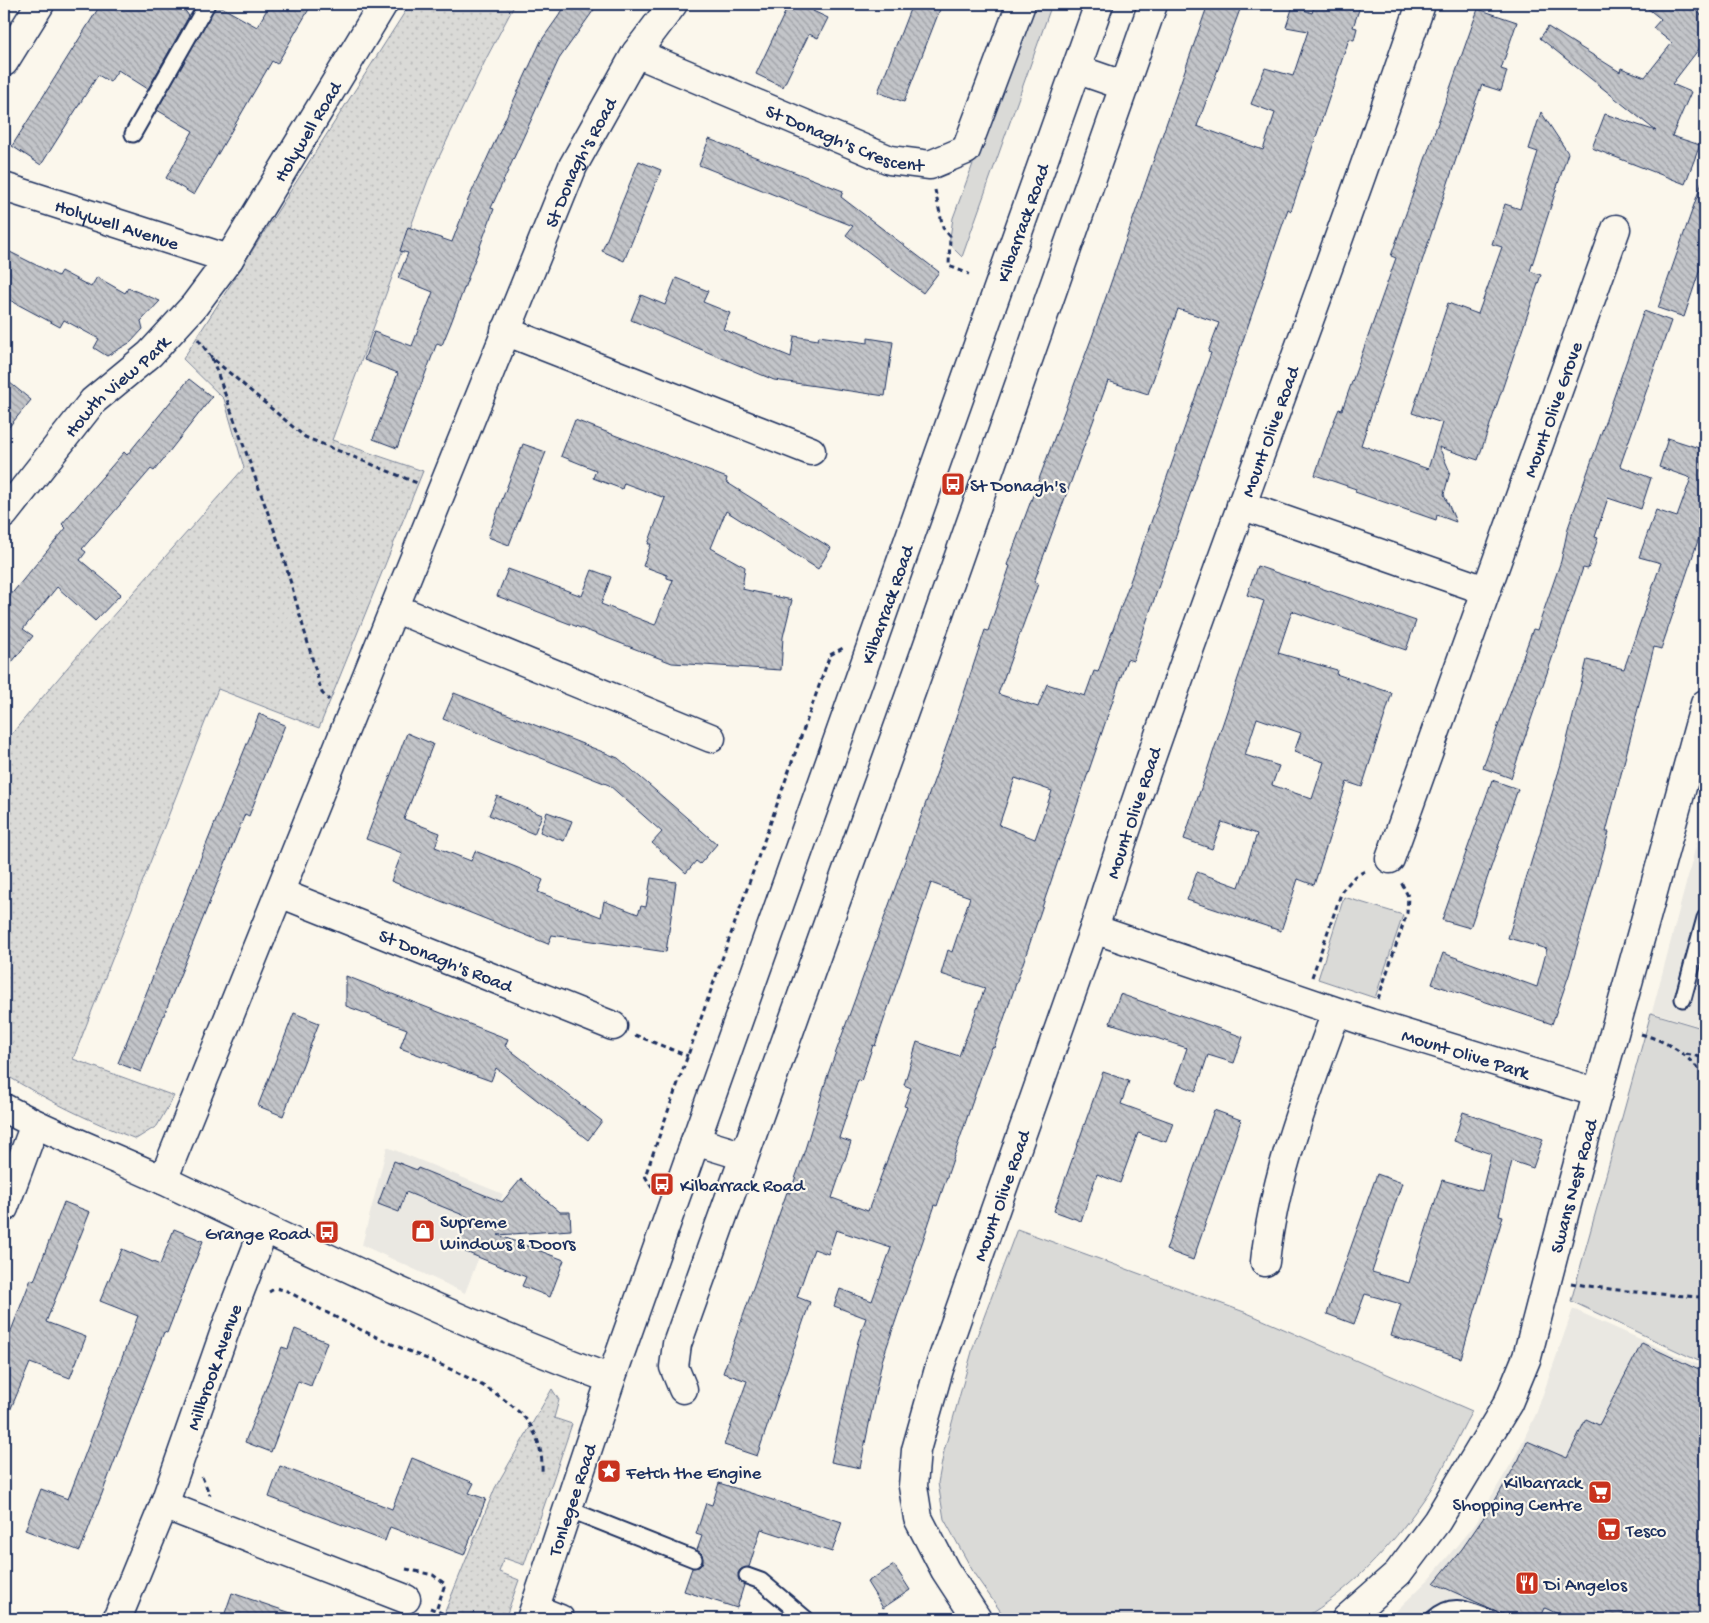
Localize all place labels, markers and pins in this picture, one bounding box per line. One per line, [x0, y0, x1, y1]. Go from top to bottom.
bus stop icon: St Donagh's [940, 471, 966, 497]
place label: St Donagh's [970, 476, 1067, 499]
bus stop icon: Kilbarrack Road [649, 1171, 675, 1197]
place label: Kilbarrack Road [680, 1176, 806, 1199]
place label: Supreme Windows & Doors [440, 1212, 577, 1257]
shop icon: Supreme Windows & Doors [410, 1218, 436, 1244]
bus stop icon: Grange Road [314, 1219, 340, 1245]
place label: Grange Road [205, 1224, 312, 1247]
place icon: Fetch the Engine [596, 1458, 622, 1484]
place label: Fetch the Engine [625, 1463, 762, 1486]
place label: Kilbarrack Shopping Centre [1453, 1473, 1584, 1518]
supermarket icon: Kilbarrack Shopping Centre [1587, 1479, 1613, 1505]
supermarket icon: Tesco [1596, 1516, 1622, 1542]
place label: Tesco [1625, 1521, 1667, 1544]
restaurant icon: Di Angelos [1514, 1570, 1540, 1596]
place label: Di Angelos [1542, 1575, 1628, 1598]

